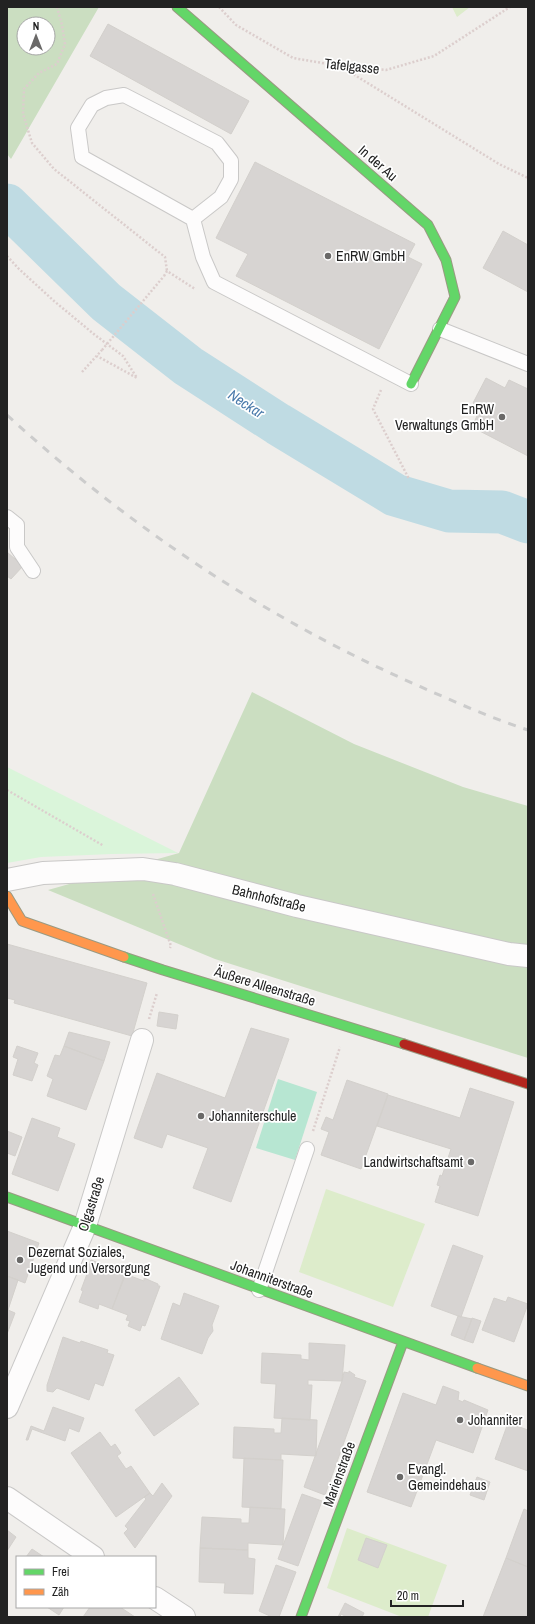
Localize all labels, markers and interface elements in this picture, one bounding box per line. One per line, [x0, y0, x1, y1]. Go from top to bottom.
north arrow [16, 16, 56, 56]
text: N [33, 19, 39, 33]
street label: Tafelgasse [324, 54, 380, 78]
street label: In der Au [355, 141, 401, 185]
place label: EnRW GmbH [336, 247, 405, 265]
marker: EnRW GmbH [323, 251, 333, 261]
water label: Neckar [224, 384, 269, 423]
place label: EnRW Verwaltungs GmbH [395, 400, 494, 434]
marker: EnRW Verwaltungs GmbH [497, 412, 507, 422]
street label: Bahnhofstraße [230, 880, 308, 916]
street label: Äußere Alleenstraße [211, 962, 318, 1010]
place label: Johanniterschule [209, 1107, 296, 1125]
marker: Johanniterschule [196, 1111, 206, 1121]
place label: Landwirtschaftsamt [363, 1153, 463, 1171]
marker: Landwirtschaftsamt [466, 1157, 476, 1167]
street label: Olgastraße [74, 1174, 108, 1234]
place label: Dezernat Soziales, Jugend und Versorgung [28, 1243, 151, 1277]
marker: Dezernat Soziales, Jugend und Versorgung [15, 1255, 25, 1265]
street label: Johanniterstraße [228, 1256, 316, 1302]
place label: Johanniter [468, 1411, 522, 1429]
marker: Johanniter [455, 1415, 465, 1425]
street label: Marienstraße [319, 1439, 359, 1509]
place label: Evangl. Gemeindehaus [408, 1460, 487, 1494]
marker: Evangl. Gemeindehaus [395, 1472, 405, 1482]
legend [16, 1556, 156, 1608]
text: Frei [52, 1564, 70, 1580]
scale bar [391, 1582, 463, 1608]
text: Zäh [52, 1584, 69, 1600]
text: 20 m [397, 1588, 419, 1604]

